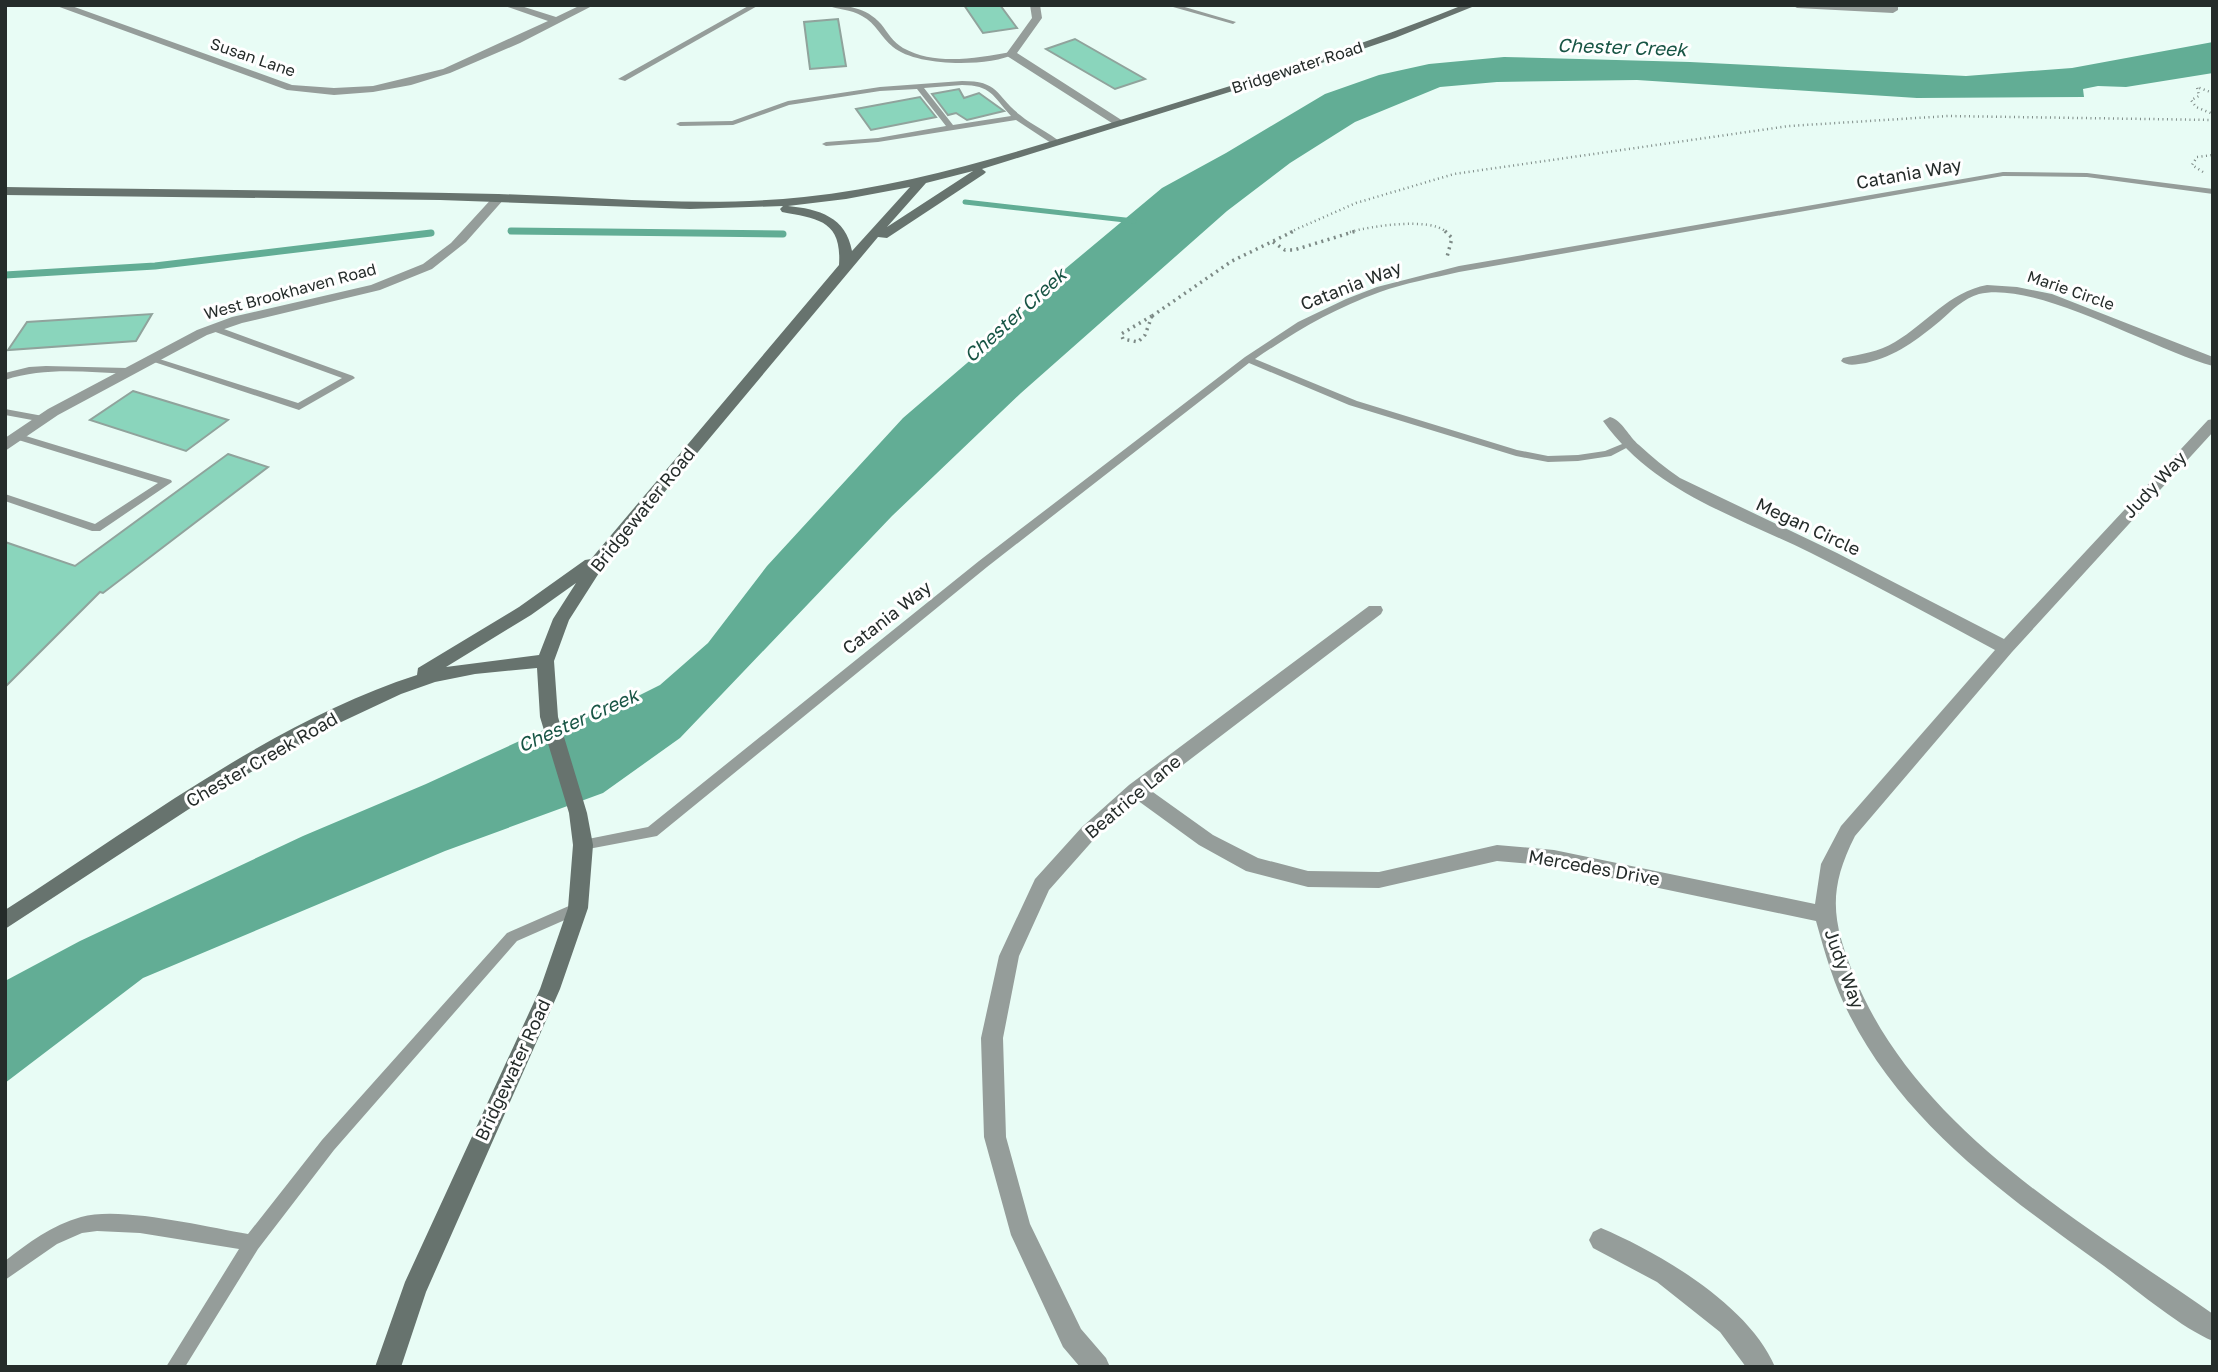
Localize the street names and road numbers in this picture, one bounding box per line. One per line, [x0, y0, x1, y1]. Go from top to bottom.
street label: Susan Lane [208, 33, 298, 81]
street label: Bridgewater Road [1229, 36, 1365, 98]
street label: Catania Way [1854, 153, 1963, 193]
street label: Catania Way [1297, 256, 1404, 314]
street label: West Brookhaven Road [202, 258, 378, 324]
street label: Marie Circle [2025, 266, 2117, 314]
street label: Bridgewater Road [585, 443, 699, 576]
street label: Judy Way [2118, 446, 2191, 522]
street label: Megan Circle [1753, 492, 1864, 560]
street label: Catania Way [838, 576, 935, 659]
street label: Chester Creek Road [182, 707, 341, 811]
street label: Beatrice Lane [1080, 750, 1185, 843]
street label: Mercedes Drive [1527, 845, 1662, 889]
street label: Judy Way [1820, 926, 1869, 1011]
street label: Bridgewater Road [470, 995, 555, 1144]

